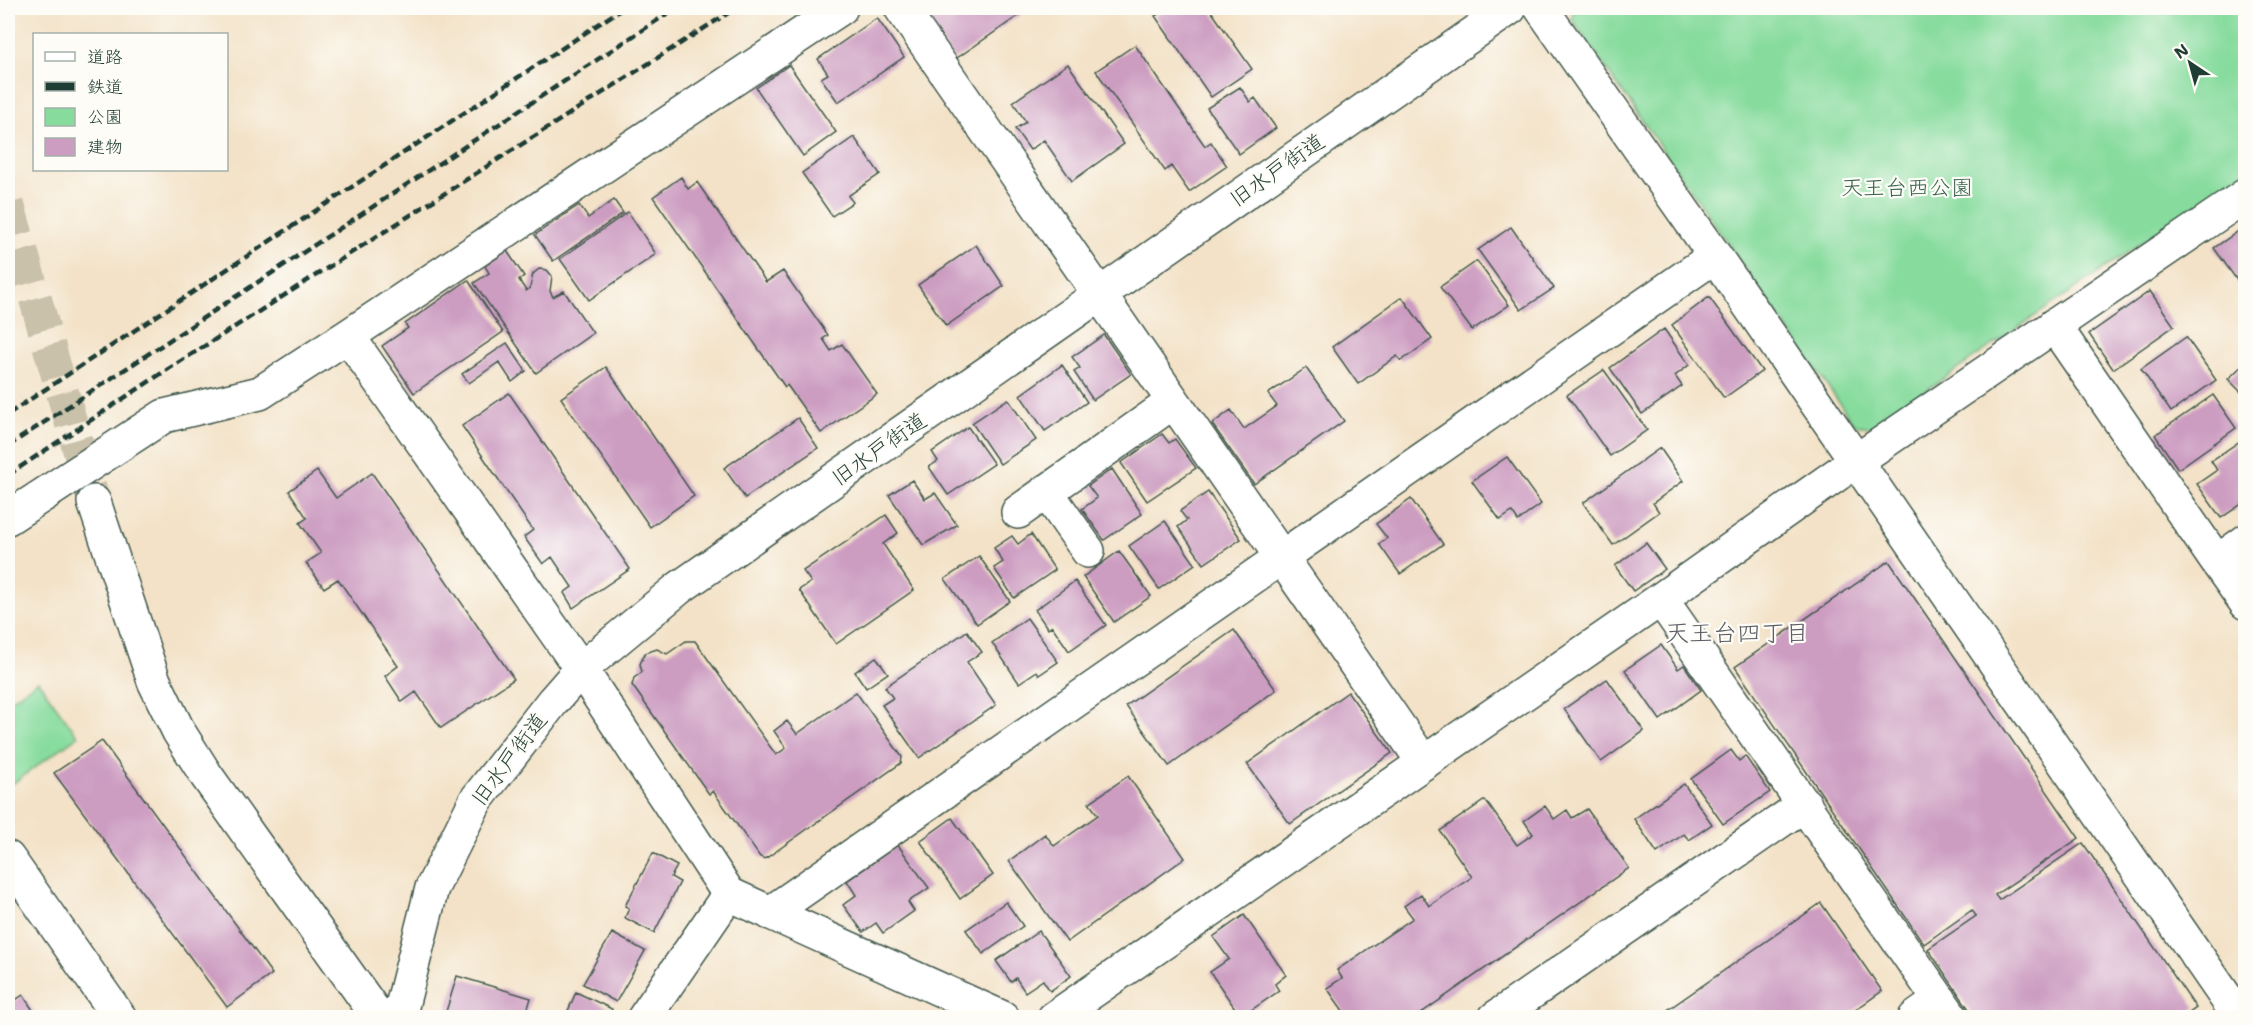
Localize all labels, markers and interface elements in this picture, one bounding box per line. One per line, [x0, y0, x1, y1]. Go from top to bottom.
legend [33, 33, 228, 171]
north arrow [2160, 33, 2220, 93]
text: N [2170, 39, 2193, 63]
text: 道路 [87, 45, 123, 69]
text: 鉄道 [87, 75, 123, 99]
text: 公園 [87, 105, 123, 129]
street label: 旧水戸街道 [1224, 127, 1330, 213]
text: 建物 [87, 135, 123, 159]
park label: 天王台西公園 [1841, 173, 1973, 202]
street label: 旧水戸街道 [826, 406, 932, 492]
district label: 天王台四丁目 [1665, 617, 1809, 649]
street label: 旧水戸街道 [464, 706, 554, 812]

